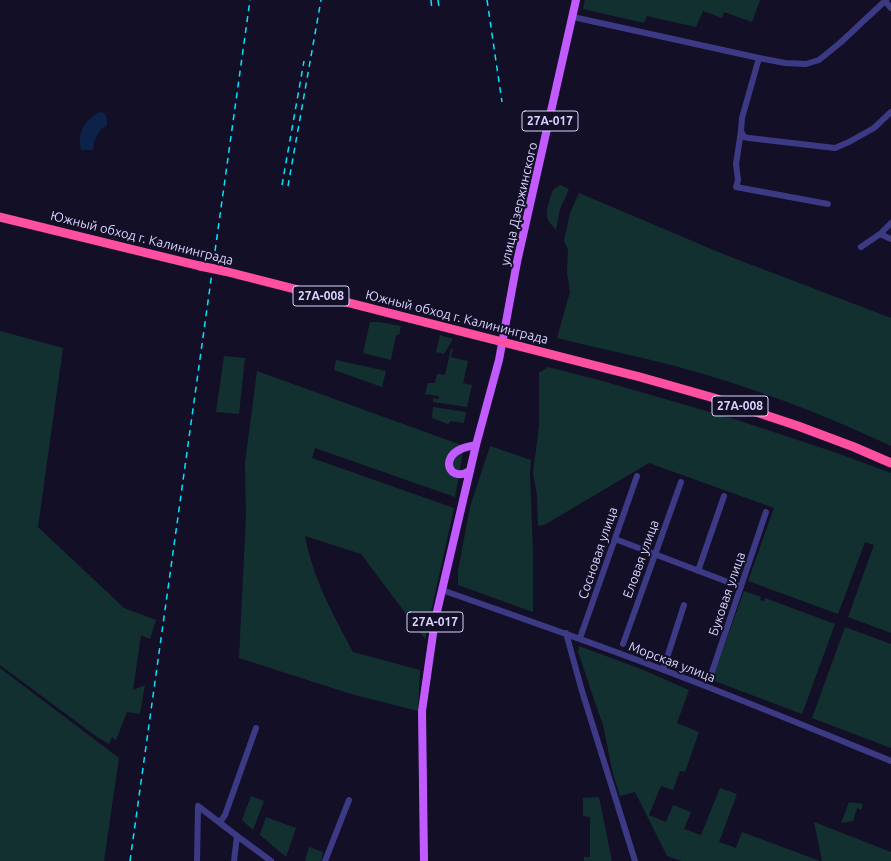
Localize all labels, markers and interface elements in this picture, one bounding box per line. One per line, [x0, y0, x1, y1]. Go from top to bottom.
road number: 27А-017 [522, 111, 578, 131]
street label: улица Дзержинского [497, 141, 541, 267]
street label: Южный обход г. Калининграда [49, 208, 235, 268]
road number: 27А-008 [293, 286, 349, 306]
street label: Южный обход г. Калининграда [364, 287, 550, 347]
road number: 27А-008 [712, 396, 768, 416]
street label: Сосновая улица [575, 505, 621, 601]
street label: Еловая улица [620, 518, 662, 600]
street label: Буковая улица [705, 550, 749, 638]
road number: 27А-017 [407, 612, 463, 632]
street label: Морская улица [627, 638, 717, 686]

